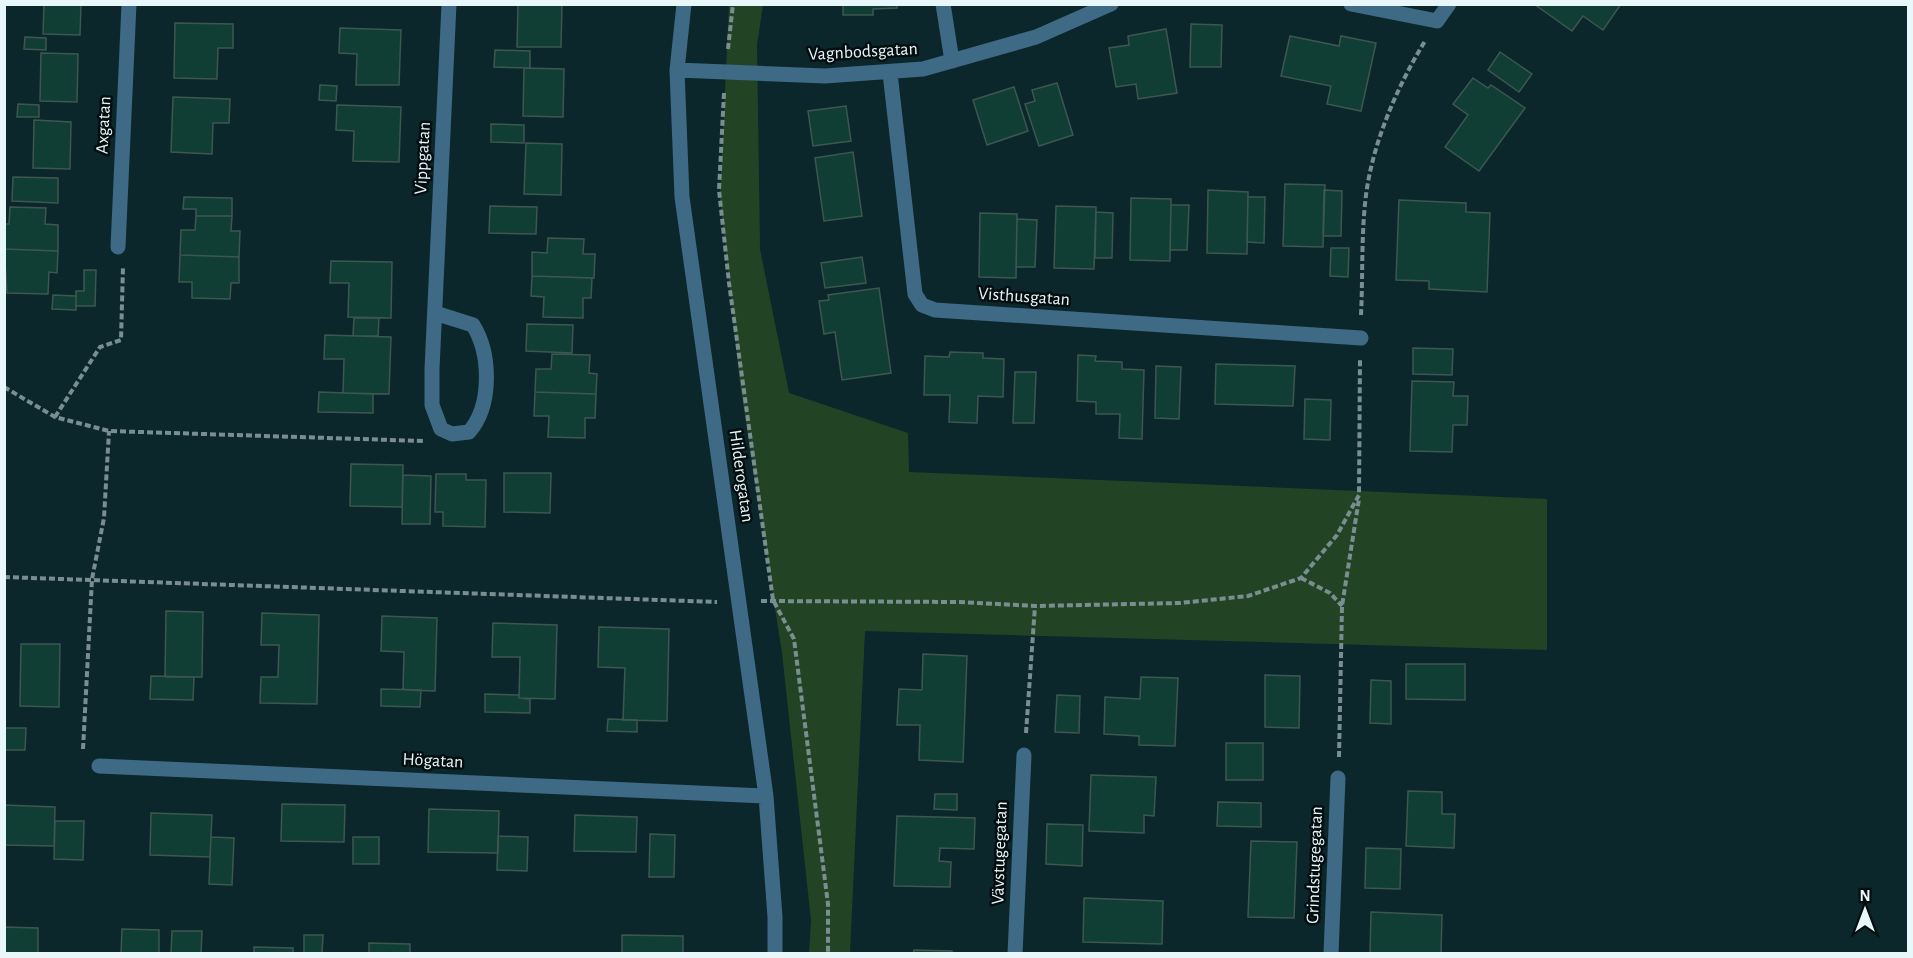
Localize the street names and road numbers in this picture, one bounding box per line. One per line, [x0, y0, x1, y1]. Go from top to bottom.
street label: Vagnbodsgatan [808, 40, 918, 64]
street label: Axgatan [93, 96, 115, 154]
street label: Vippgatan [412, 121, 434, 195]
street label: Visthusgatan [977, 285, 1071, 309]
street label: Hilderogatan [726, 429, 756, 523]
street label: Högatan [402, 750, 464, 772]
street label: Vävstugegatan [989, 801, 1011, 905]
street label: Grindstugegatan [1304, 806, 1326, 924]

